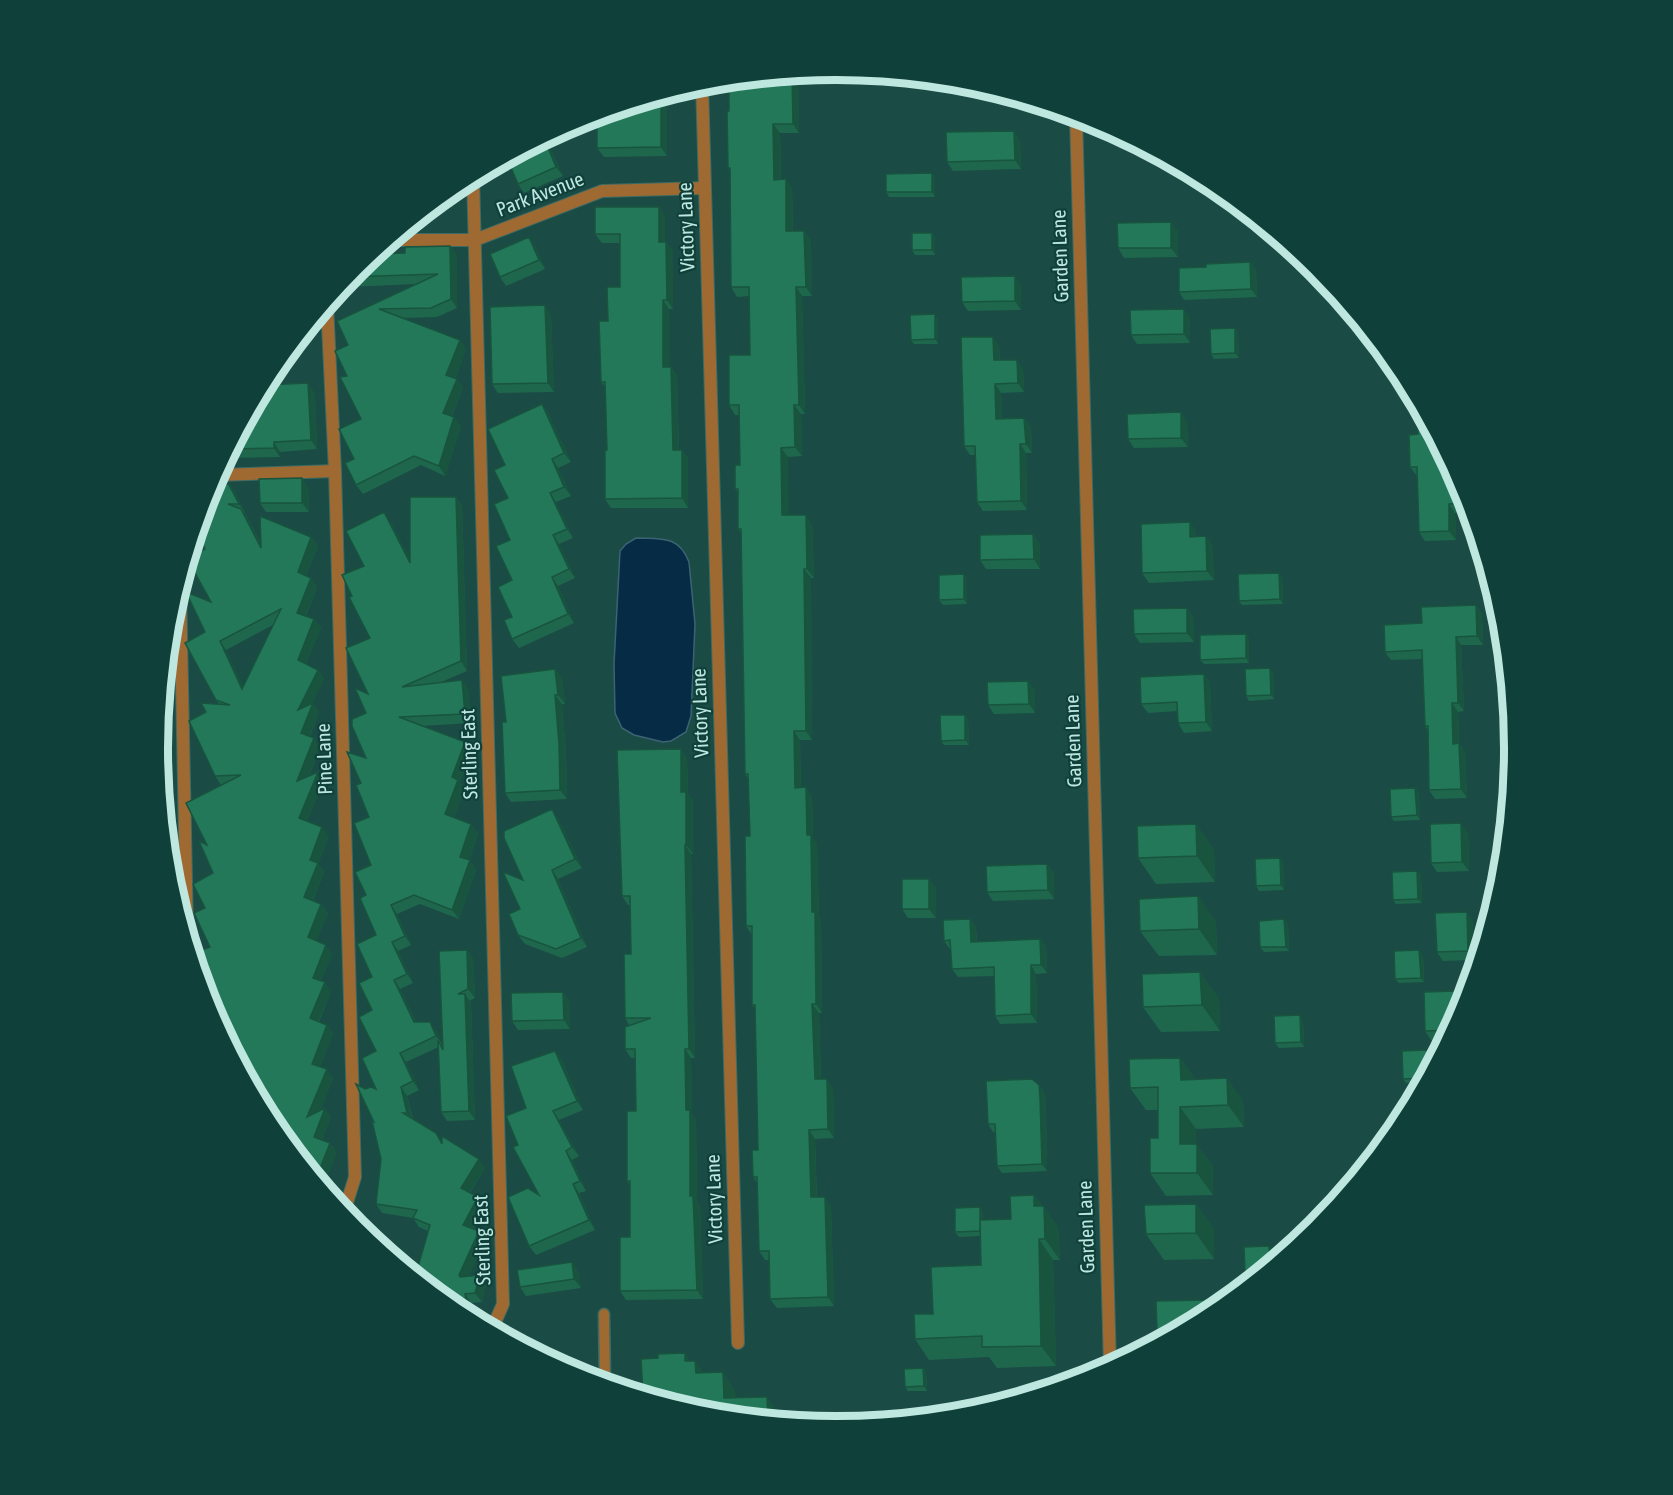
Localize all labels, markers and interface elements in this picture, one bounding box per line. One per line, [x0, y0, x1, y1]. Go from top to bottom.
street label: Park Avenue [493, 166, 587, 221]
street label: Victory Lane [672, 182, 699, 272]
street label: Garden Lane [1046, 209, 1073, 303]
street label: Victory Lane [686, 668, 713, 758]
street label: Garden Lane [1059, 694, 1086, 788]
street label: Sterling East [455, 708, 482, 800]
street label: Pine Lane [311, 723, 336, 795]
street label: Victory Lane [700, 1154, 727, 1244]
street label: Garden Lane [1072, 1180, 1099, 1274]
street label: Sterling East [468, 1194, 495, 1286]

